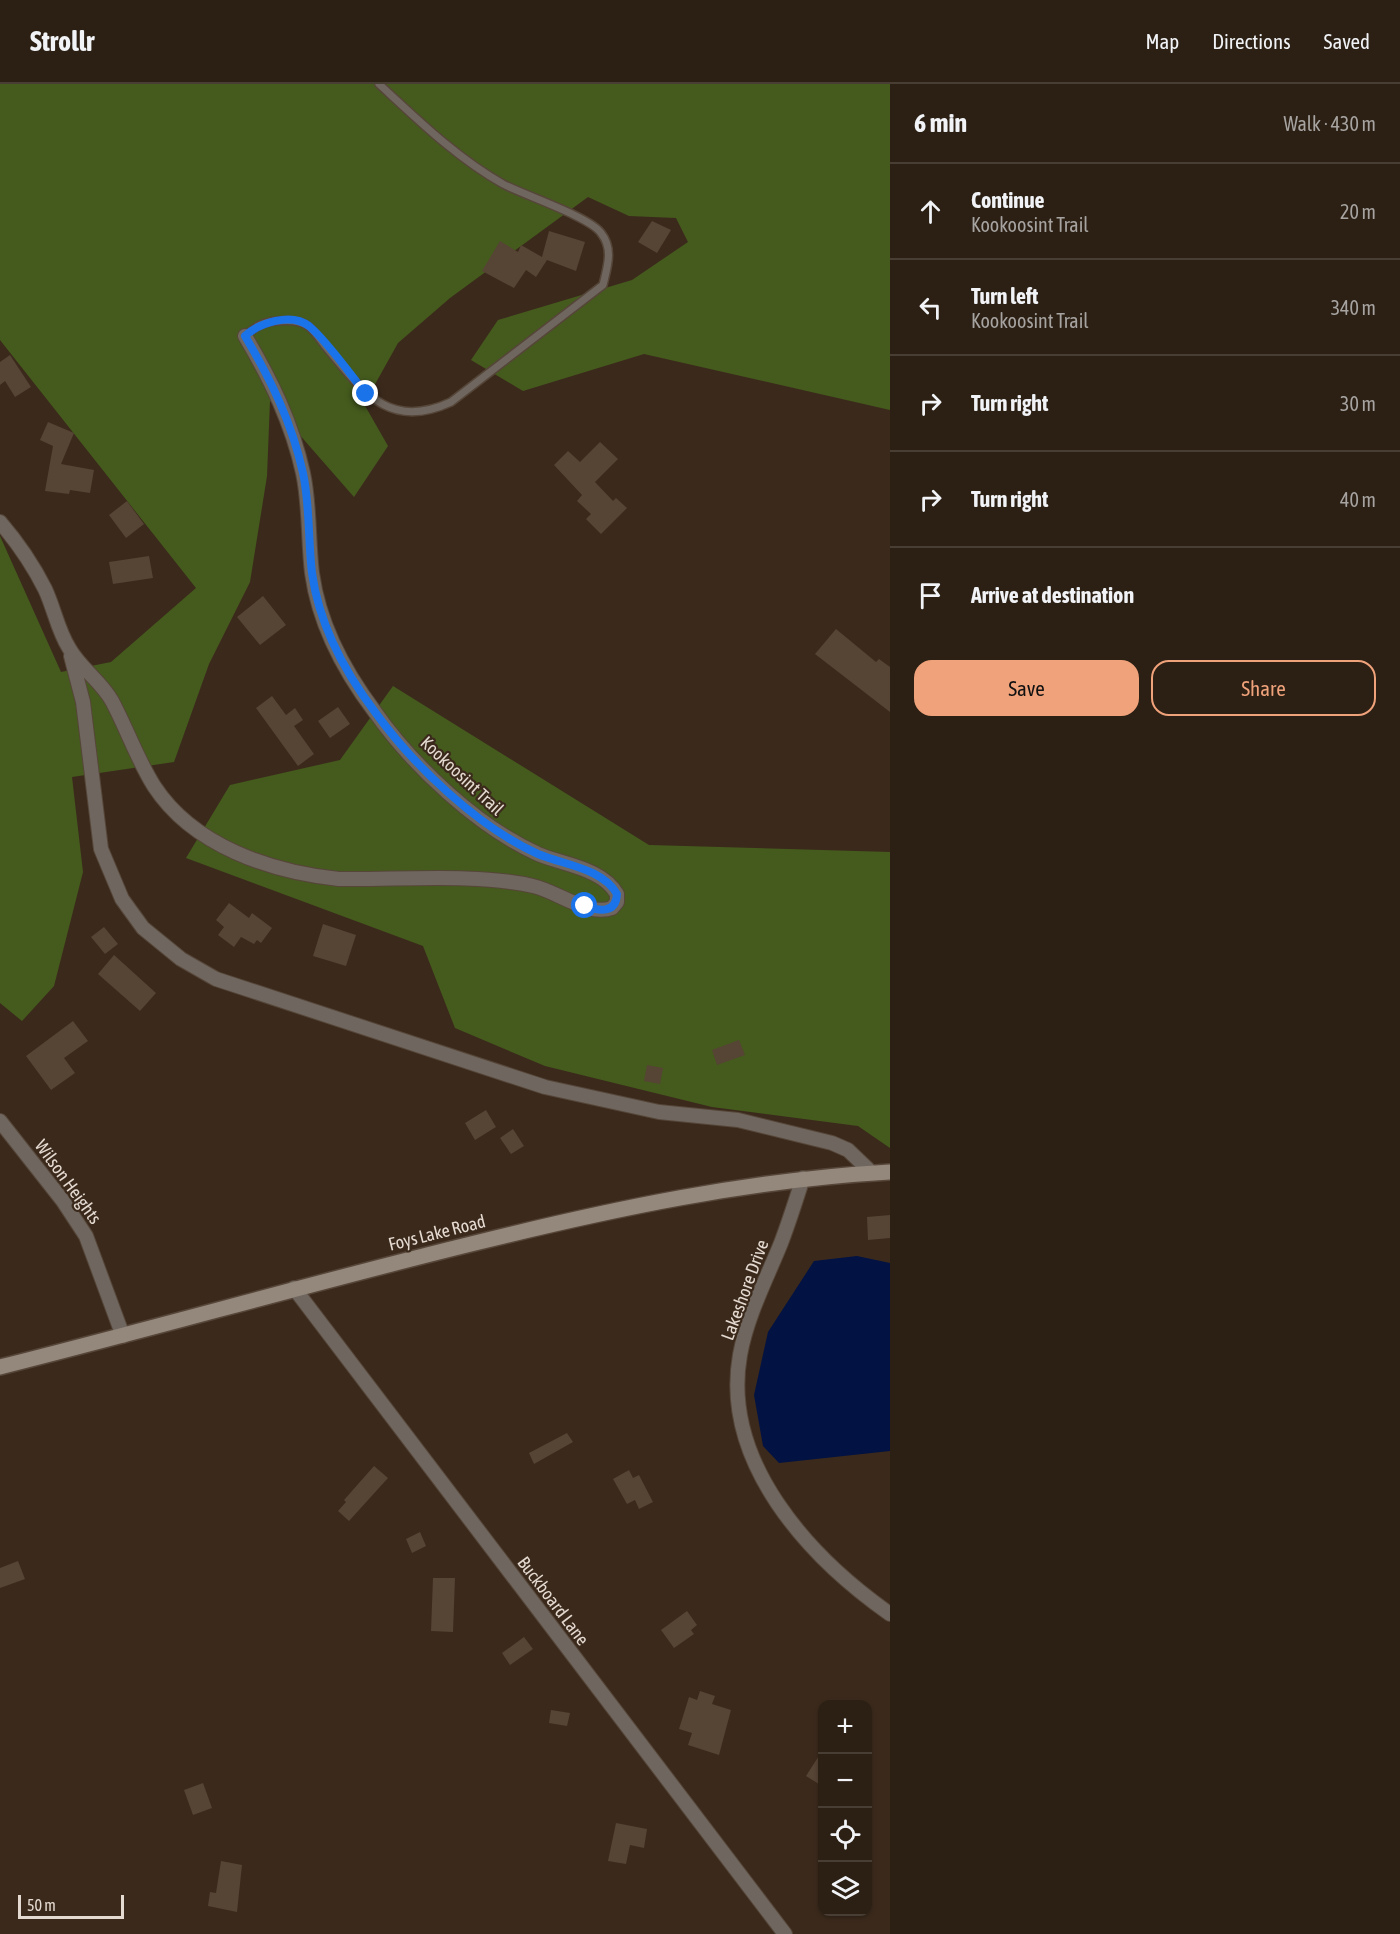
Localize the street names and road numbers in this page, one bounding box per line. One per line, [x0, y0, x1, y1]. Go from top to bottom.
street label: Kookoosint Trail [416, 732, 508, 820]
street label: Wilson Heights [31, 1136, 106, 1228]
street label: Foys Lake Road [386, 1210, 488, 1255]
street label: Lakeshore Drive [717, 1237, 772, 1343]
street label: Buckboard Lane [513, 1552, 594, 1649]

